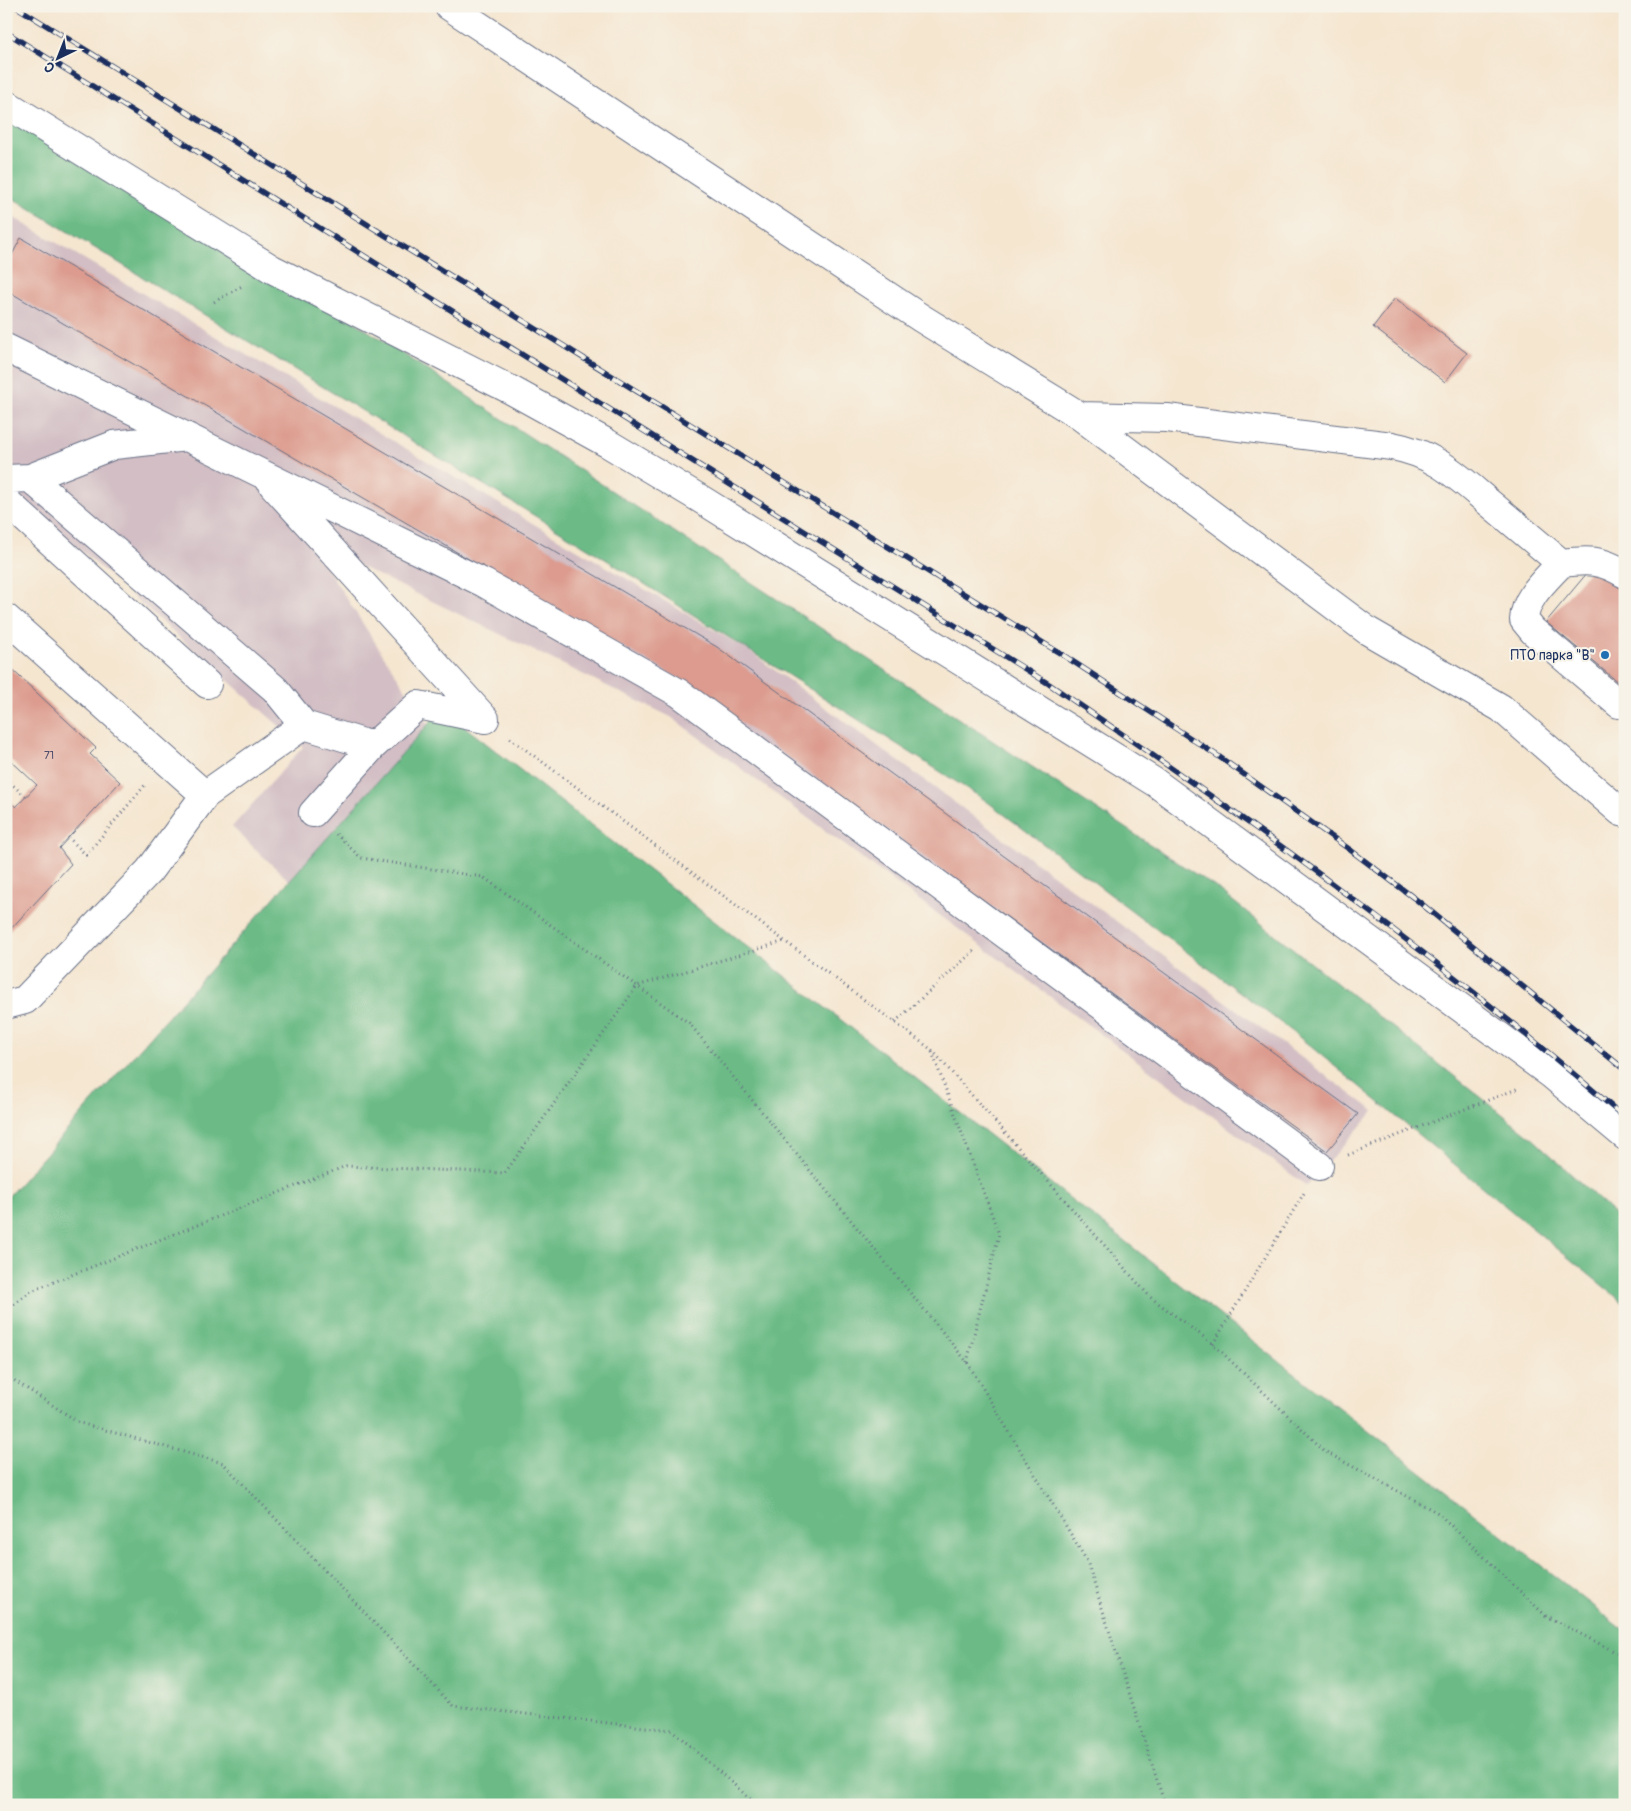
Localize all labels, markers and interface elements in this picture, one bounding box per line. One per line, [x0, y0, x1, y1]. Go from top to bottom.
north arrow [32, 32, 82, 82]
text: С [40, 58, 58, 76]
place label: ПТО парка "В" [1511, 647, 1595, 664]
marker: ПТО парка "В" [1599, 649, 1611, 661]
house number: 71 [44, 749, 54, 762]

